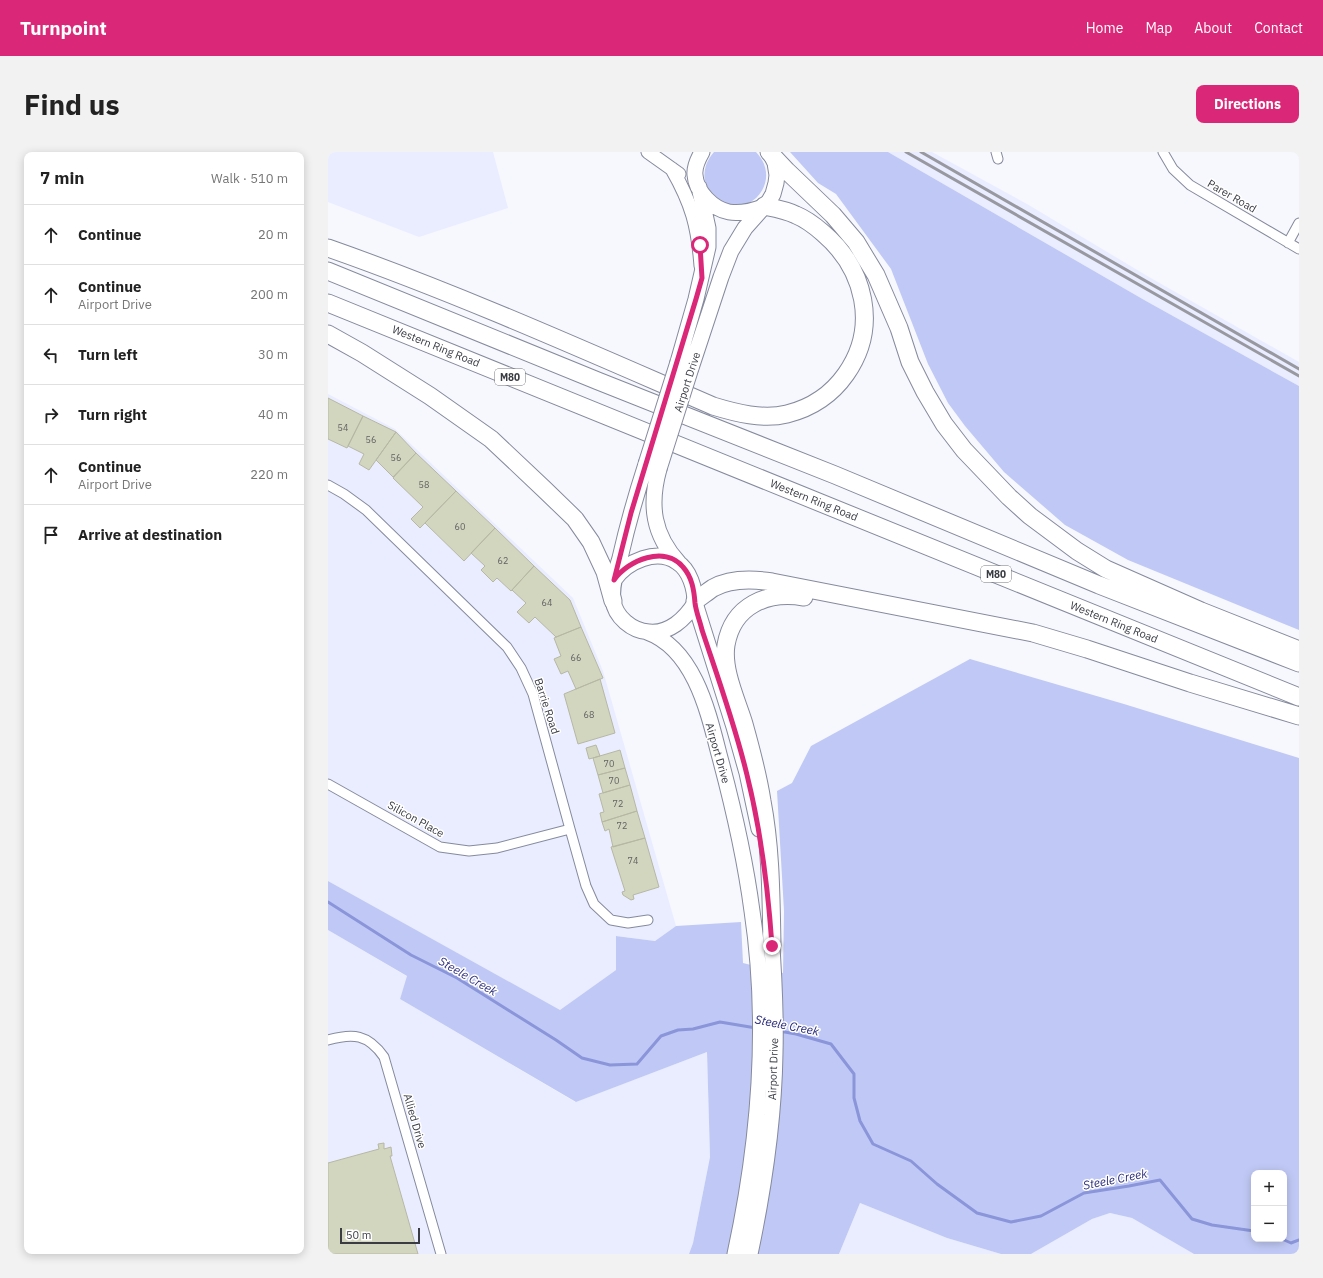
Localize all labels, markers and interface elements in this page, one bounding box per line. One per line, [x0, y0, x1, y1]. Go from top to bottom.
text: Turnpoint [20, 16, 107, 40]
text: Home [1086, 19, 1123, 37]
text: Map [1145, 19, 1172, 37]
text: About [1194, 19, 1232, 37]
text: Contact [1254, 19, 1303, 37]
button: Directions [1196, 85, 1299, 123]
text: Find us [24, 86, 120, 123]
text: 7 min [40, 167, 84, 189]
text: Walk · 510 m [211, 170, 288, 187]
street label: Parer Road [1205, 176, 1259, 216]
icon: ahead [40, 224, 62, 246]
text: Continue [78, 225, 142, 244]
text: 20 m [258, 226, 288, 243]
route start [691, 236, 709, 254]
text: Continue [78, 277, 142, 296]
icon: ahead [40, 284, 62, 306]
text: 200 m [250, 286, 288, 303]
text: Airport Drive [78, 296, 152, 313]
street label: Western Ring Road [390, 322, 482, 370]
icon: left [40, 344, 62, 366]
text: Turn left [78, 345, 138, 364]
text: 30 m [258, 346, 288, 363]
street label: Airport Drive [671, 350, 703, 414]
road number: M80 [495, 369, 525, 385]
icon: right [40, 404, 62, 426]
text: Turn right [78, 405, 147, 424]
text: 40 m [258, 406, 288, 423]
house number: 54 [338, 422, 348, 433]
house number: 56 [366, 434, 376, 445]
house number: 56 [391, 452, 401, 463]
text: Continue [78, 457, 142, 476]
icon: ahead [40, 464, 62, 486]
text: 220 m [250, 466, 288, 483]
text: Airport Drive [78, 476, 152, 493]
street label: Western Ring Road [768, 476, 860, 524]
house number: 58 [419, 479, 429, 490]
house number: 60 [455, 521, 465, 532]
icon: arrive [40, 524, 62, 546]
text: Arrive at destination [78, 525, 222, 544]
house number: 62 [498, 555, 508, 566]
road number: M80 [981, 566, 1011, 582]
house number: 64 [542, 597, 552, 608]
street label: Western Ring Road [1068, 598, 1160, 646]
house number: 66 [571, 652, 581, 663]
street label: Barrie Road [531, 676, 563, 736]
house number: 68 [584, 709, 594, 720]
street label: Airport Drive [703, 721, 733, 785]
house number: 70 [604, 758, 614, 769]
house number: 70 [609, 775, 619, 786]
street label: Silicon Place [385, 798, 447, 840]
house number: 72 [613, 798, 623, 809]
house number: 72 [617, 820, 627, 831]
house number: 74 [628, 855, 638, 866]
route end [763, 937, 781, 955]
water label: Steele Creek [436, 953, 501, 999]
water label: Steele Creek [754, 1011, 821, 1039]
street label: Airport Drive [765, 1038, 781, 1100]
street label: Allied Drive [401, 1092, 429, 1150]
water label: Steele Creek [1082, 1165, 1149, 1193]
map controls [1251, 1170, 1287, 1242]
button: + [1251, 1170, 1287, 1206]
button: − [1251, 1206, 1287, 1242]
scale bar [340, 1226, 420, 1245]
text: 50 m [346, 1228, 371, 1242]

